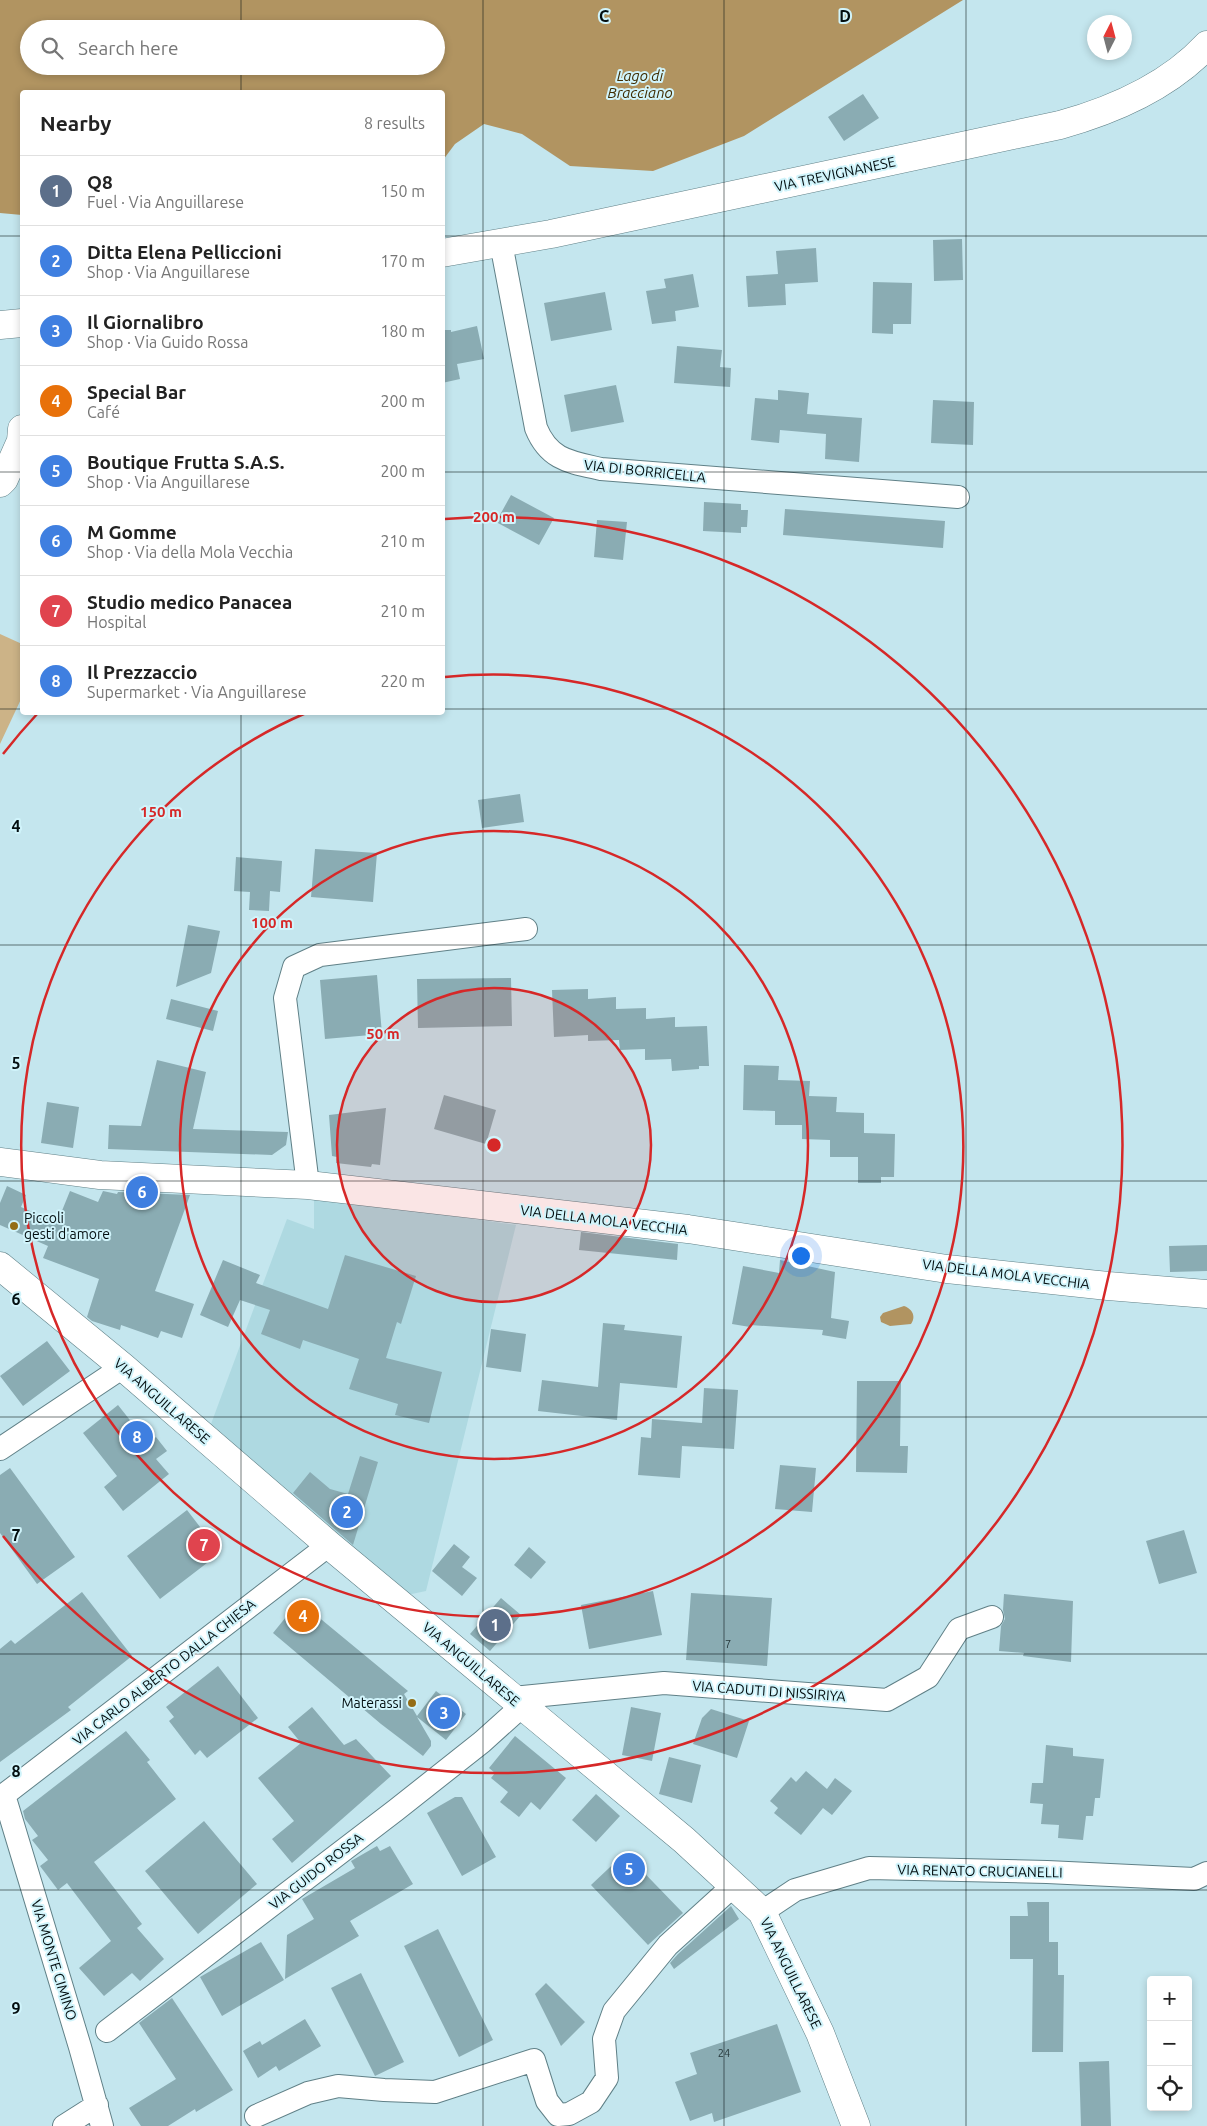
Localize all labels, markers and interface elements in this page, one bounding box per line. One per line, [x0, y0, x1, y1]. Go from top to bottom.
text: C [599, 7, 609, 25]
text: D [839, 7, 851, 25]
north arrow [1087, 15, 1132, 60]
search box [20, 20, 445, 75]
icon: search [38, 34, 66, 62]
text: Search here [78, 37, 178, 59]
water label: Lago di Bracciano [607, 67, 673, 101]
text: Nearby [40, 111, 111, 135]
text: 8 results [364, 114, 425, 132]
street label: VIA TREVIGNANESE [773, 153, 897, 195]
text: Q8 [87, 171, 113, 193]
text: 1 [51, 182, 61, 200]
text: 150 m [380, 182, 425, 200]
text: Fuel · Via Anguillarese [87, 193, 244, 211]
text: Ditta Elena Pelliccioni [87, 241, 282, 263]
text: 2 [51, 252, 61, 270]
text: 170 m [380, 252, 425, 270]
text: Shop · Via Anguillarese [87, 263, 250, 281]
text: Il Giornalibro [87, 311, 204, 333]
text: 3 [51, 322, 61, 340]
text: 180 m [380, 322, 425, 340]
text: Shop · Via Guido Rossa [87, 333, 248, 351]
text: Special Bar [87, 381, 186, 403]
text: 4 [51, 392, 61, 410]
text: 200 m [380, 392, 425, 410]
text: Café [87, 403, 120, 421]
text: Boutique Frutta S.A.S. [87, 451, 284, 473]
street label: VIA DI BORRICELLA [583, 457, 707, 485]
text: 5 [51, 462, 61, 480]
text: 200 m [380, 462, 425, 480]
text: Shop · Via Anguillarese [87, 473, 250, 491]
text: 200 m [473, 508, 515, 525]
text: M Gomme [87, 521, 177, 543]
text: 6 [51, 532, 61, 550]
text: 210 m [380, 532, 425, 550]
text: Shop · Via della Mola Vecchia [87, 543, 293, 561]
text: Studio medico Panacea [87, 591, 292, 613]
text: 7 [51, 602, 61, 620]
text: 210 m [380, 602, 425, 620]
text: Hospital [87, 613, 146, 631]
text: Il Prezzaccio [87, 661, 197, 683]
text: 8 [51, 672, 61, 690]
text: 220 m [380, 672, 425, 690]
text: Supermarket · Via Anguillarese [87, 683, 307, 701]
text: 150 m [140, 803, 182, 820]
text: 4 [11, 817, 21, 835]
text: 100 m [251, 914, 293, 931]
text: 50 m [366, 1025, 400, 1042]
text: 5 [11, 1054, 21, 1072]
centre of rings [485, 1136, 503, 1154]
pin: 6 [126, 1173, 158, 1211]
street label: VIA DELLA MOLA VECCHIA [519, 1202, 689, 1238]
place label: Piccoli gesti d'amore [24, 1210, 110, 1242]
marker: Piccoli gesti d'amore [8, 1220, 20, 1232]
your location [788, 1243, 814, 1269]
street label: VIA DELLA MOLA VECCHIA [921, 1256, 1091, 1292]
text: 6 [11, 1290, 21, 1308]
street label: VIA ANGUILLARESE [111, 1355, 213, 1447]
pin: 8 [121, 1418, 153, 1456]
pin: 2 [331, 1493, 363, 1531]
text: 7 [11, 1526, 21, 1544]
pin: 7 [188, 1526, 220, 1564]
street label: VIA CARLO ALBERTO DALLA CHIESA [69, 1596, 259, 1748]
pin: 4 [287, 1597, 319, 1635]
pin: 1 [479, 1606, 511, 1644]
street label: VIA ANGUILLARESE [419, 1619, 523, 1709]
house number: 7 [725, 1638, 731, 1650]
street label: VIA CADUTI DI NISSIRIYA [692, 1678, 846, 1704]
pin: 3 [428, 1694, 460, 1732]
place label: Materassi [341, 1695, 402, 1711]
marker: Materassi [406, 1697, 418, 1709]
text: 8 [11, 1762, 21, 1780]
street label: VIA GUIDO ROSSA [266, 1829, 366, 1913]
pin: 5 [613, 1850, 645, 1888]
street label: VIA RENATO CRUCIANELLI [897, 1862, 1063, 1880]
street label: VIA MONTE CIMINO [28, 1898, 80, 2022]
street label: VIA ANGUILLARESE [757, 1915, 825, 2031]
map controls [1147, 1976, 1192, 2111]
button: + [1147, 1976, 1192, 2021]
text: 9 [11, 1999, 21, 2017]
button: − [1147, 2021, 1192, 2066]
house number: 24 [718, 2047, 730, 2059]
button: locate [1147, 2066, 1192, 2111]

